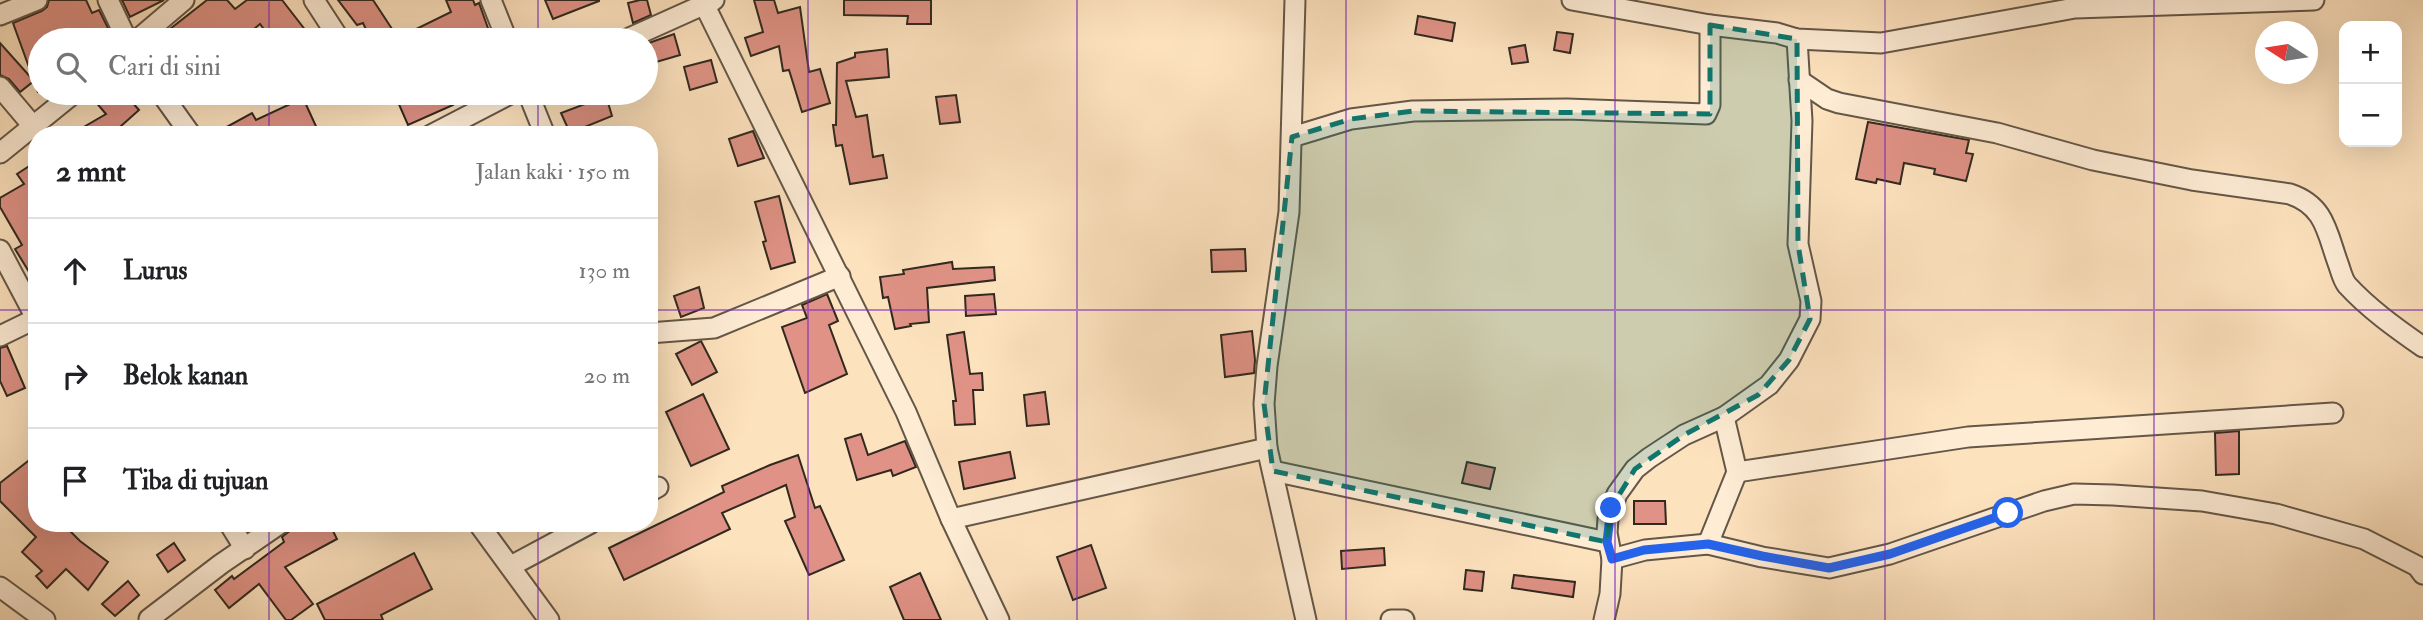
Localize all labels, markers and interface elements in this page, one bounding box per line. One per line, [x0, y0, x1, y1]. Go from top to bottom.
north arrow [2255, 21, 2318, 84]
map controls [2339, 21, 2402, 147]
button: + [2339, 21, 2402, 84]
search box [28, 28, 658, 105]
icon: search [52, 48, 90, 86]
text: Cari di sini [108, 51, 221, 83]
button: − [2339, 84, 2402, 147]
text: 2 mnt [56, 153, 126, 190]
text: Jalan kaki · 150 m [476, 157, 630, 186]
icon: ahead [56, 252, 94, 290]
text: Lurus [123, 255, 187, 287]
text: 130 m [578, 256, 630, 285]
icon: right [56, 357, 94, 395]
text: Belok kanan [123, 360, 248, 392]
text: 20 m [584, 361, 630, 390]
icon: arrive [56, 462, 94, 500]
text: Tiba di tujuan [123, 465, 268, 497]
route end [1595, 492, 1626, 523]
route start [1992, 497, 2023, 528]

